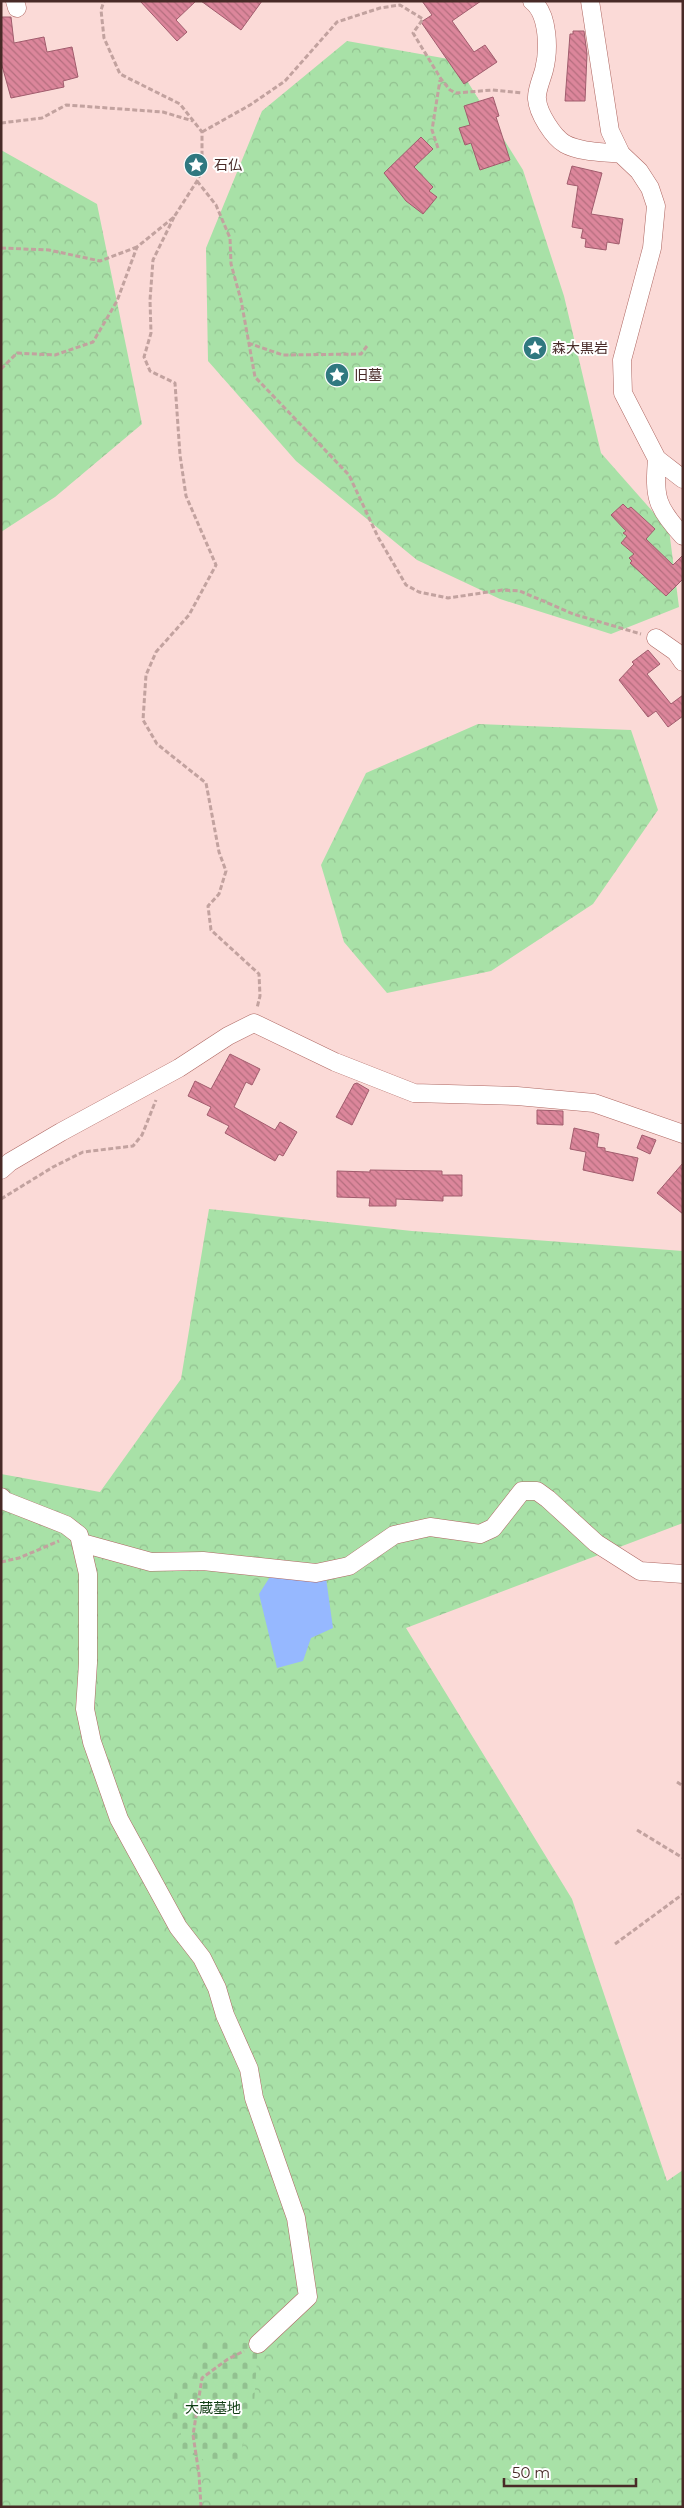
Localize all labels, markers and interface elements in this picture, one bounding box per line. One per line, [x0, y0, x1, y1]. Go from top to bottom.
place icon: 石仏 [183, 152, 209, 178]
place label: 石仏 [214, 156, 242, 174]
place icon: 森大黒岩 [522, 335, 548, 361]
place label: 森大黒岩 [552, 339, 608, 357]
place icon: 旧墓 [324, 362, 350, 388]
place label: 旧墓 [354, 366, 382, 384]
park label: 大蔵墓地 [185, 2399, 241, 2417]
scale bar [504, 2456, 636, 2488]
text: 50 m [512, 2463, 550, 2482]

